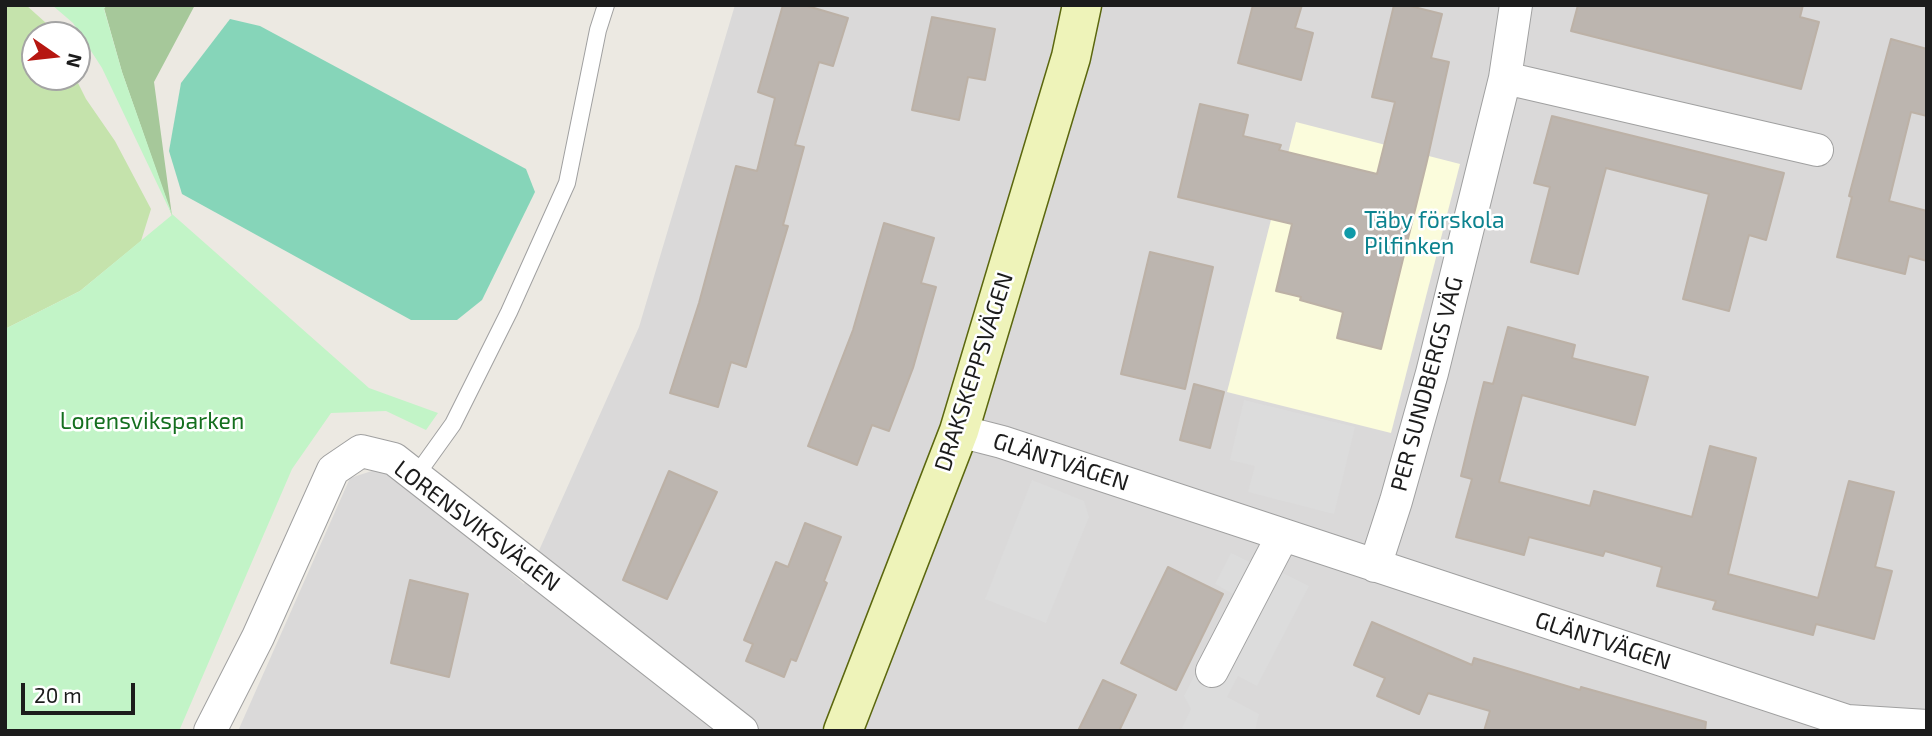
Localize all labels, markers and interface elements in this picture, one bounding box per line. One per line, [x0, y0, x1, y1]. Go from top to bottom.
north arrow [21, 21, 91, 91]
text: N [62, 51, 88, 70]
place label: Täby förskola Pilfinken [1364, 206, 1505, 260]
marker: Täby förskola Pilfinken [1342, 225, 1358, 241]
street label: DRAKSKEPPSVÄGEN [929, 269, 1019, 475]
street label: PER SUNDBERGS VÄG [1385, 274, 1469, 494]
park label: Lorensviksparken [60, 407, 244, 435]
street label: GLÄNTVÄGEN [990, 427, 1132, 497]
street label: LORENSVIKSVÄGEN [389, 455, 565, 597]
street label: GLÄNTVÄGEN [1532, 606, 1674, 676]
scale bar [24, 670, 138, 714]
text: 20 m [34, 682, 82, 707]

